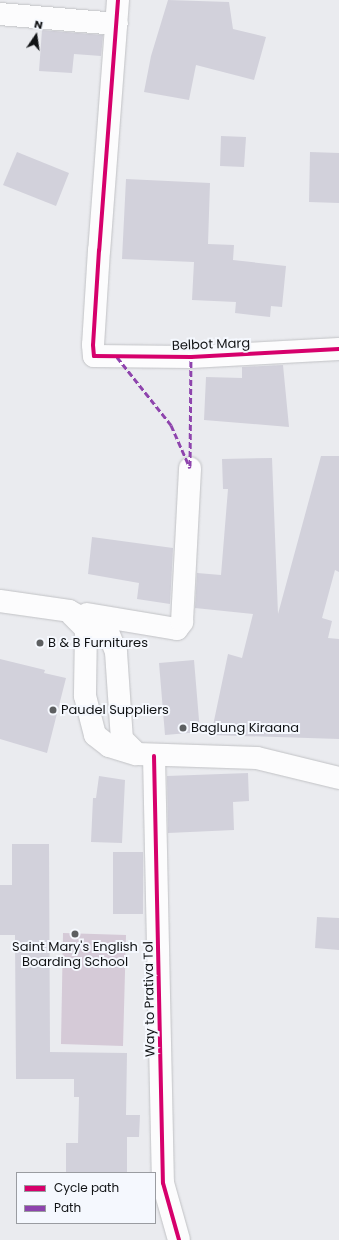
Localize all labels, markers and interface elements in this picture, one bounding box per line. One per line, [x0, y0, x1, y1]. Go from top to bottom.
north arrow [16, 16, 56, 56]
text: N [33, 16, 45, 33]
street label: Belbot Marg [172, 336, 250, 354]
place label: B & B Furnitures [48, 635, 148, 651]
marker: B & B Furnitures [35, 638, 45, 648]
place label: Paudel Suppliers [61, 702, 169, 718]
marker: Paudel Suppliers [48, 705, 58, 715]
place label: Baglung Kiraana [191, 720, 299, 736]
marker: Baglung Kiraana [178, 723, 188, 733]
marker: Saint Mary's English Boarding School [70, 929, 80, 939]
place label: Saint Mary's English Boarding School [12, 940, 138, 971]
street label: Way to Prativa Tol [141, 941, 159, 1057]
legend [16, 1172, 156, 1224]
text: Cycle path [54, 1179, 119, 1196]
text: Path [54, 1199, 81, 1216]

